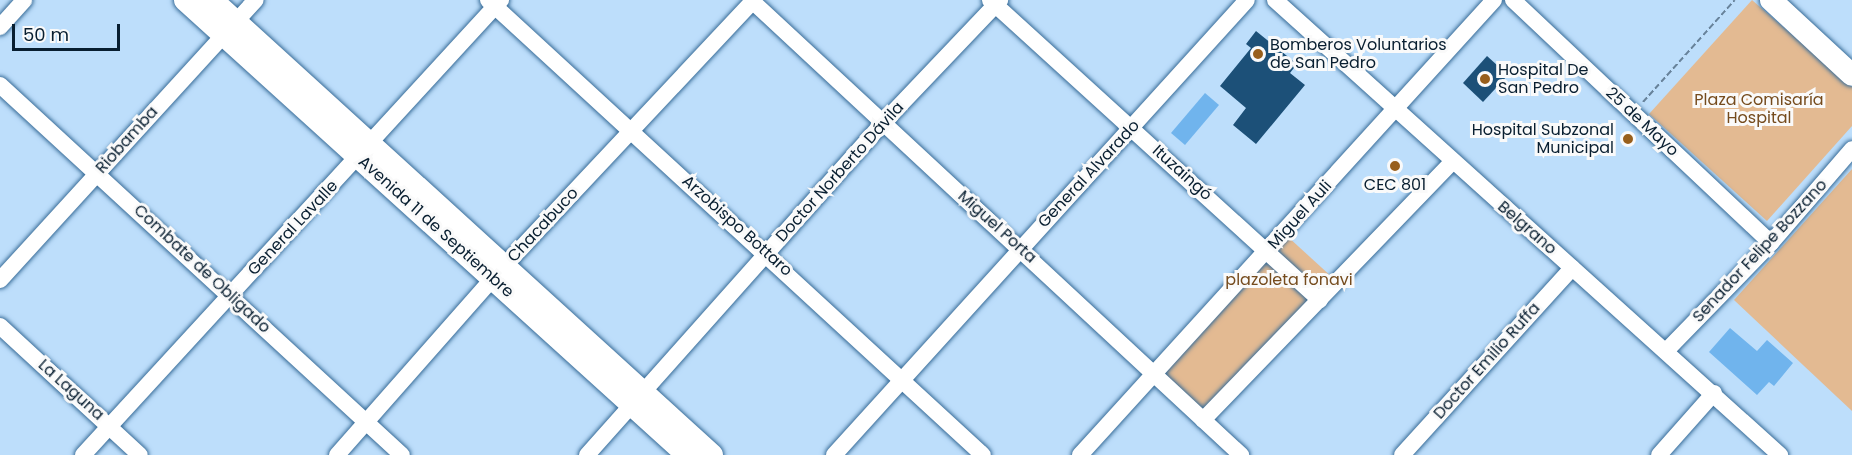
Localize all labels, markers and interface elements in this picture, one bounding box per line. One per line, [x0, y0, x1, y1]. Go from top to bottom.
scale bar [15, 12, 123, 50]
text: 50 m [23, 22, 69, 47]
place label: Bomberos Voluntarios de San Pedro [1270, 35, 1447, 73]
marker: Bomberos Voluntarios de San Pedro [1251, 47, 1265, 61]
place label: Hospital De San Pedro [1498, 60, 1588, 98]
marker: Hospital De San Pedro [1476, 70, 1494, 88]
street label: 25 de Mayo [1602, 83, 1682, 161]
park label: Plaza Comisaría Hospital [1694, 90, 1824, 128]
street label: Doctor Norberto Dávila [772, 98, 908, 246]
street label: Riobamba [92, 102, 162, 178]
street label: General Alvarado [1034, 116, 1144, 232]
place label: Hospital Subzonal Municipal [1472, 120, 1614, 158]
marker: Hospital Subzonal Municipal [1619, 130, 1637, 148]
street label: Ituzaingó [1148, 141, 1216, 205]
street label: Avenida 11 de Septiembre [354, 152, 518, 302]
marker: CEC 801 [1388, 159, 1402, 173]
street label: Arzobispo Bottaro [678, 172, 796, 280]
place label: CEC 801 [1364, 175, 1426, 195]
street label: Senador Felipe Bozzano [1689, 176, 1831, 326]
street label: General Lavalle [244, 177, 342, 279]
street label: Miguel Auli [1264, 177, 1336, 253]
street label: Chacabuco [504, 184, 582, 266]
street label: Miguel Porta [954, 187, 1040, 267]
street label: Belgrano [1494, 197, 1560, 259]
street label: Combate de Obligado [130, 201, 274, 337]
park label: plazoleta fonavi [1225, 270, 1353, 290]
street label: Doctor Emilio Ruffa [1430, 299, 1544, 423]
street label: La Laguna [34, 355, 108, 425]

